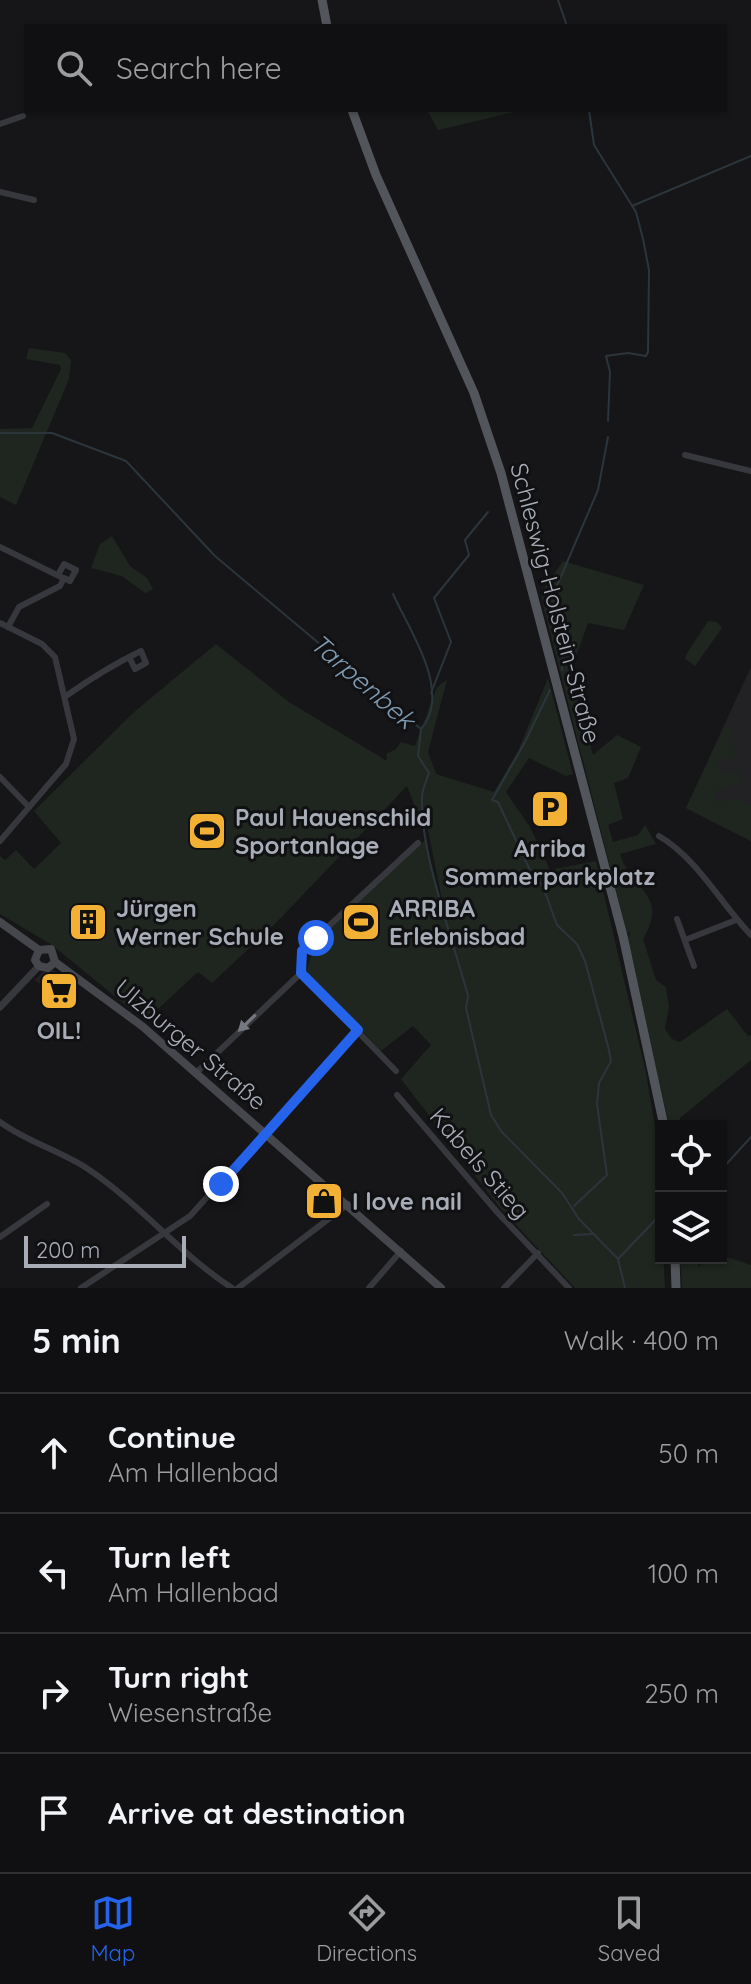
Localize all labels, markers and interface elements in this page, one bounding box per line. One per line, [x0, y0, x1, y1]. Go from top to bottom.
search box [24, 24, 727, 112]
icon: search [52, 46, 96, 90]
text: Search here [116, 49, 282, 87]
street label: Schleswig-Holstein-Straße [504, 460, 608, 746]
water label: Tarpenbek [304, 626, 424, 737]
parking icon: Arriba Sommerparkplatz [529, 788, 571, 830]
place label: Paul Hauenschild Sportanlage [235, 802, 431, 860]
sports icon: Paul Hauenschild Sportanlage [186, 810, 228, 852]
place label: Arriba Sommerparkplatz [445, 833, 656, 891]
place label: Jürgen Werner Schule [116, 893, 284, 951]
place label: ARRIBA Erlebnisbad [389, 893, 525, 951]
building icon: Jürgen Werner Schule [67, 901, 109, 943]
sports icon: ARRIBA Erlebnisbad [340, 901, 382, 943]
route start [298, 920, 334, 956]
supermarket icon: OIL! [38, 970, 80, 1012]
street label: Ulzburger Straße [109, 972, 273, 1116]
one-way arrow [238, 1014, 257, 1032]
place label: OIL! [37, 1015, 81, 1045]
street label: Kabels Stieg [424, 1101, 536, 1225]
map controls [655, 1120, 727, 1264]
button: locate [655, 1120, 727, 1192]
route end [203, 1166, 239, 1202]
shop icon: I love nail [303, 1180, 345, 1222]
place label: I love nail [352, 1186, 462, 1216]
button: layers [655, 1192, 727, 1264]
scale bar [24, 1232, 186, 1268]
text: 200 m [36, 1236, 100, 1264]
text: 5 min [32, 1319, 121, 1362]
text: Walk · 400 m [564, 1324, 719, 1357]
text: Continue [108, 1418, 236, 1456]
icon: ahead [32, 1431, 76, 1475]
text: 50 m [659, 1437, 719, 1470]
text: Am Hallenbad [108, 1456, 279, 1489]
text: Turn left [108, 1538, 231, 1576]
icon: left [32, 1551, 76, 1595]
text: 100 m [648, 1557, 719, 1590]
text: Am Hallenbad [108, 1576, 279, 1609]
text: Turn right [108, 1658, 249, 1696]
icon: right [32, 1671, 76, 1715]
text: 250 m [644, 1677, 719, 1710]
text: Wiesenstraße [108, 1696, 272, 1729]
icon: arrive [32, 1791, 76, 1835]
text: Arrive at destination [108, 1794, 406, 1832]
tab: Map [90, 1891, 135, 1967]
tab: Directions [316, 1891, 417, 1967]
tab: Saved [598, 1891, 661, 1967]

